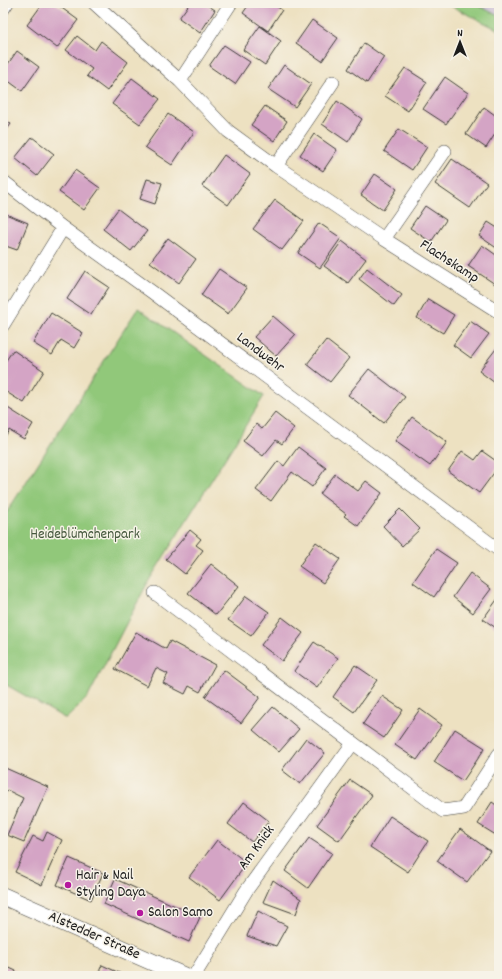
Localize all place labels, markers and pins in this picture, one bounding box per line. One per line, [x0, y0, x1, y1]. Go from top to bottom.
place label: Hair & Nail Styling Daya [76, 865, 146, 904]
marker: Hair & Nail Styling Daya [63, 880, 73, 890]
place label: Salon Samo [148, 902, 213, 924]
marker: Salon Samo [135, 908, 145, 918]

